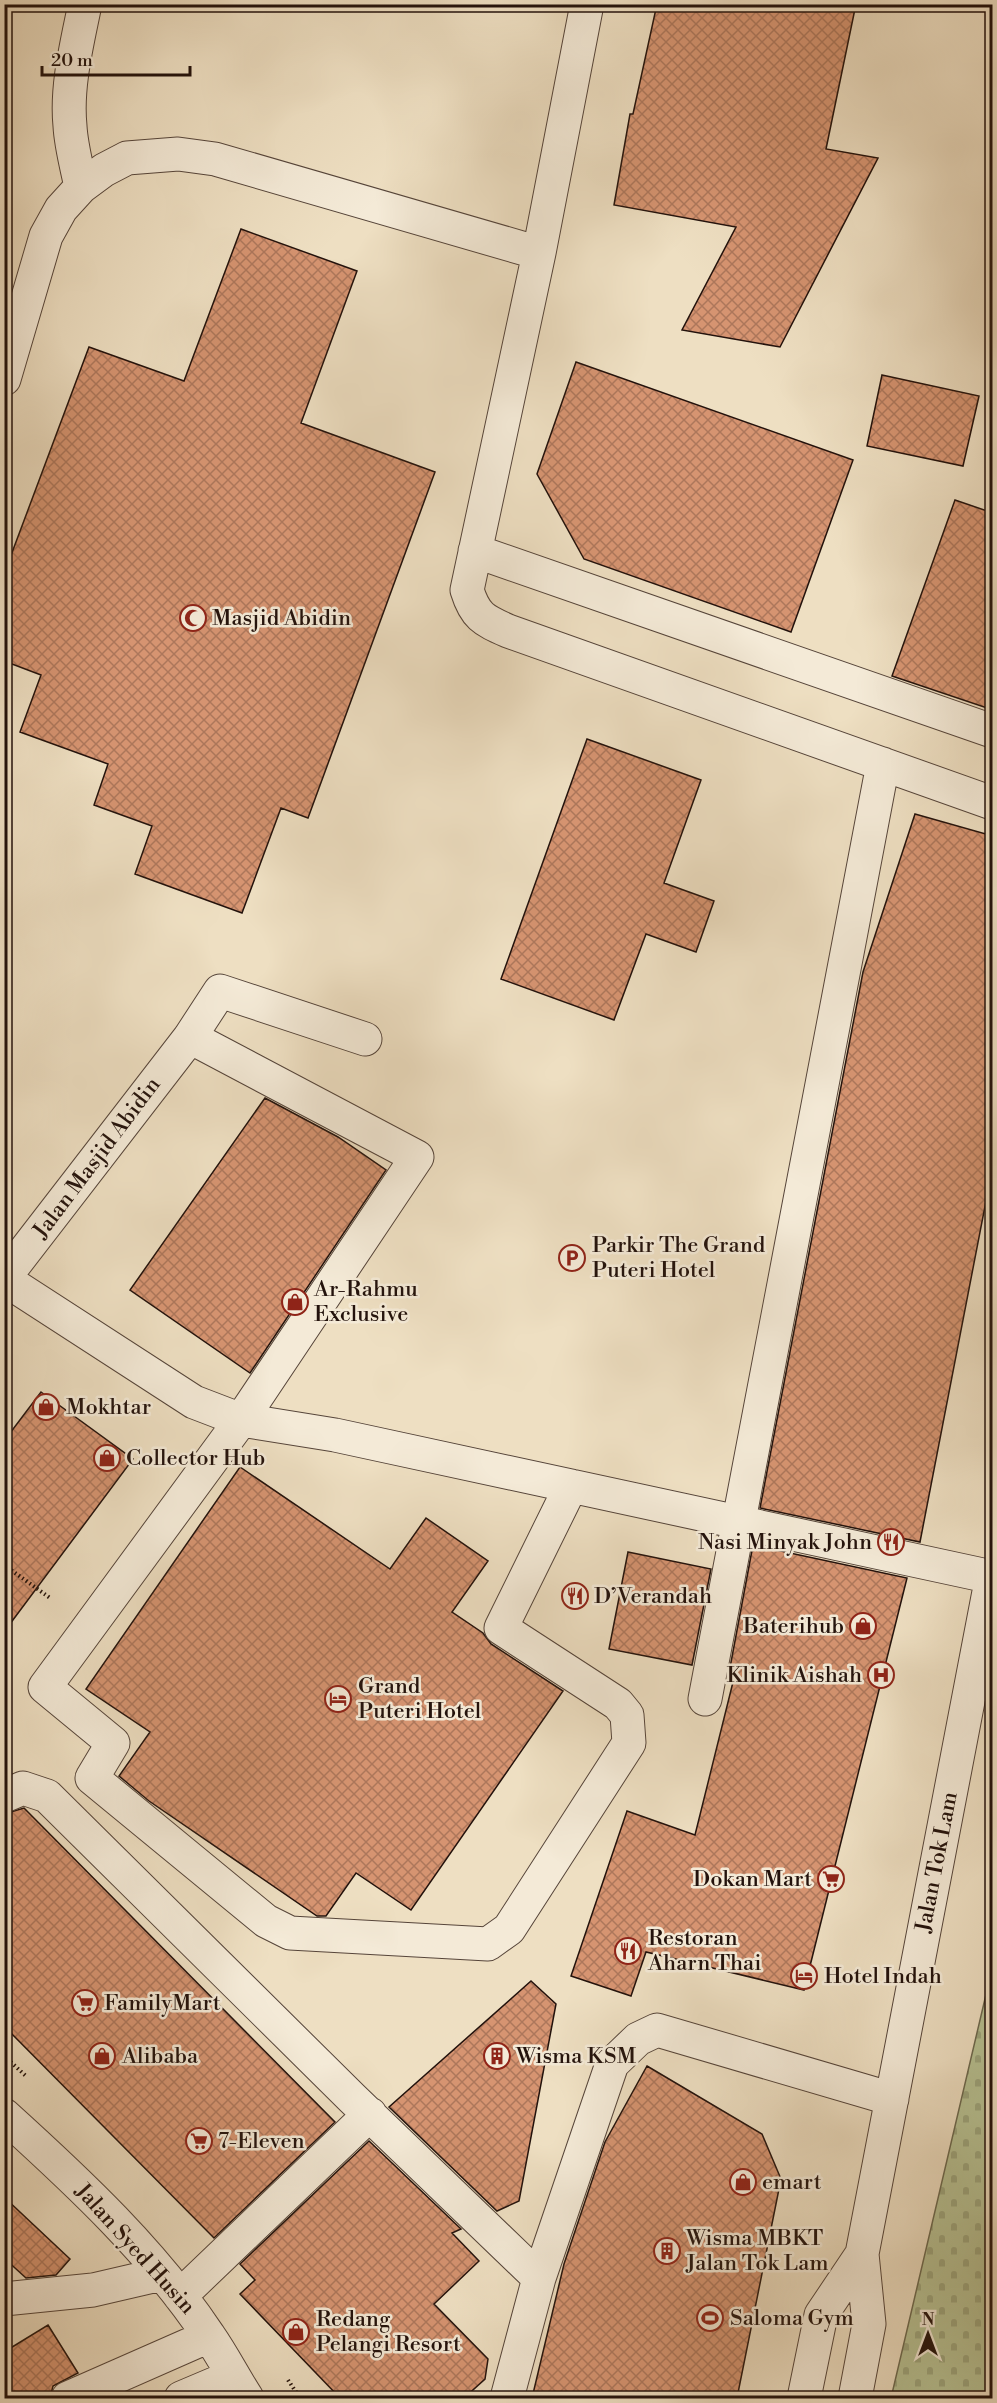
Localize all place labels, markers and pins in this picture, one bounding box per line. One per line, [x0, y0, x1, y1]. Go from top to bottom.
mosque icon: Masjid Abidin [178, 603, 208, 633]
place label: Masjid Abidin [212, 605, 351, 632]
place label: Parkir The Grand Puteri Hotel [592, 1232, 766, 1284]
parking icon: Parkir The Grand Puteri Hotel [557, 1243, 587, 1273]
place label: Ar-Rahmu Exclusive [313, 1276, 418, 1328]
shop icon: Ar-Rahmu Exclusive [280, 1287, 310, 1317]
shop icon: Mokhtar [31, 1392, 61, 1422]
place label: Mokhtar [66, 1394, 151, 1421]
shop icon: Collector Hub [92, 1443, 122, 1473]
place label: Collector Hub [126, 1445, 265, 1472]
restaurant icon: Nasi Minyak John [876, 1527, 906, 1557]
place label: Nasi Minyak John [698, 1529, 872, 1556]
restaurant icon: D’Verandah [560, 1581, 590, 1611]
place label: D’Verandah [594, 1583, 712, 1610]
shop icon: Baterihub [848, 1611, 878, 1641]
place label: Baterihub [742, 1613, 844, 1640]
hospital icon: Klinik Aishah [866, 1660, 896, 1690]
place label: Klinik Aishah [726, 1662, 862, 1689]
place label: Grand Puteri Hotel [358, 1673, 482, 1725]
hotel icon: Grand Puteri Hotel [323, 1684, 353, 1714]
supermarket icon: Dokan Mart [816, 1864, 846, 1894]
place label: Dokan Mart [693, 1866, 812, 1893]
place label: Restoran Aharn Thai [647, 1925, 761, 1977]
restaurant icon: Restoran Aharn Thai [613, 1936, 643, 1966]
hotel icon: Hotel Indah [789, 1961, 819, 1991]
place label: Hotel Indah [824, 1963, 942, 1990]
supermarket icon: FamilyMart [70, 1988, 100, 2018]
place label: FamilyMart [104, 1990, 221, 2017]
shop icon: Alibaba [87, 2041, 117, 2071]
building icon: Wisma KSM [482, 2041, 512, 2071]
place label: Alibaba [121, 2043, 199, 2070]
place label: Wisma KSM [515, 2043, 637, 2070]
supermarket icon: 7-Eleven [184, 2126, 214, 2156]
place label: 7-Eleven [218, 2128, 305, 2155]
shop icon: emart [728, 2167, 758, 2197]
place label: emart [762, 2169, 822, 2196]
place label: Wisma MBKT Jalan Tok Lam [685, 2225, 829, 2277]
building icon: Wisma MBKT Jalan Tok Lam [652, 2236, 682, 2266]
sports icon: Saloma Gym [695, 2303, 725, 2333]
place label: Saloma Gym [730, 2305, 854, 2332]
place label: Redang Pelangi Resort [316, 2306, 461, 2358]
shop icon: Redang Pelangi Resort [281, 2317, 311, 2347]

